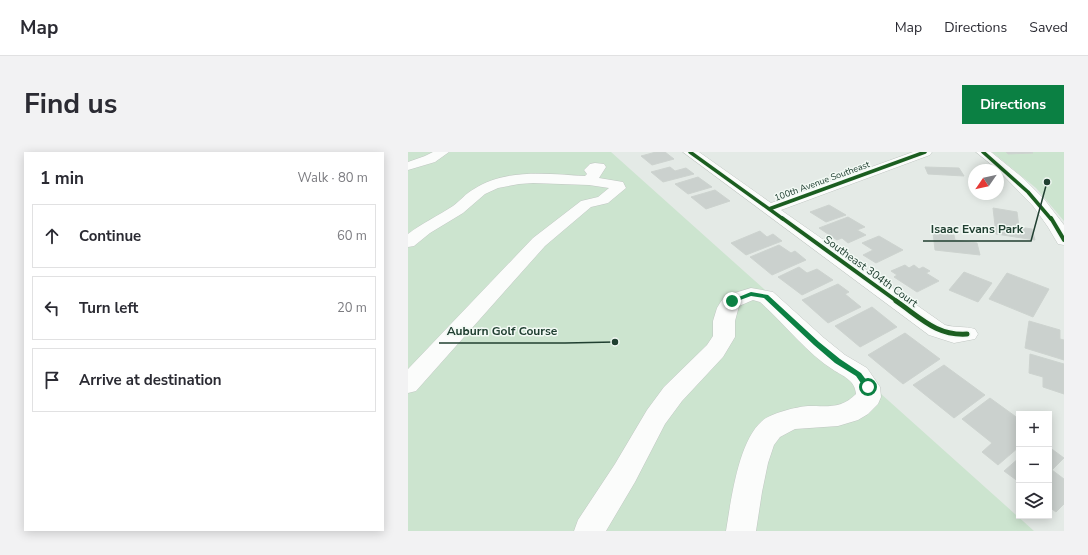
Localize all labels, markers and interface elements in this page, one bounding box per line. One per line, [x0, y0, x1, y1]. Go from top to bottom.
text: Map [20, 15, 58, 41]
text: Map [895, 18, 922, 37]
text: Directions [944, 18, 1007, 37]
text: Saved [1029, 18, 1068, 37]
text: Find us [24, 85, 118, 123]
button: Directions [962, 85, 1064, 124]
street label: 100th Avenue Southeast [773, 158, 872, 204]
north arrow [968, 164, 1004, 200]
text: 1 min [40, 167, 84, 190]
text: Walk · 80 m [297, 169, 368, 187]
callout: Isaac Evans Park [923, 217, 1031, 241]
text: Isaac Evans Park [931, 221, 1024, 237]
icon: ahead [41, 225, 63, 247]
text: Continue [79, 226, 141, 246]
text: 60 m [337, 227, 367, 245]
street label: Southeast 304th Court [821, 232, 921, 311]
route end [723, 292, 741, 310]
icon: left [41, 297, 63, 319]
text: Turn left [79, 298, 138, 318]
text: 20 m [337, 299, 367, 317]
callout: Auburn Golf Course [439, 319, 565, 343]
text: Auburn Golf Course [447, 323, 558, 339]
icon: arrive [41, 369, 63, 391]
text: Arrive at destination [79, 370, 222, 390]
route start [859, 378, 877, 396]
map controls [1016, 411, 1052, 519]
button: + [1016, 411, 1052, 447]
button: − [1016, 447, 1052, 483]
button: layers [1016, 483, 1052, 519]

